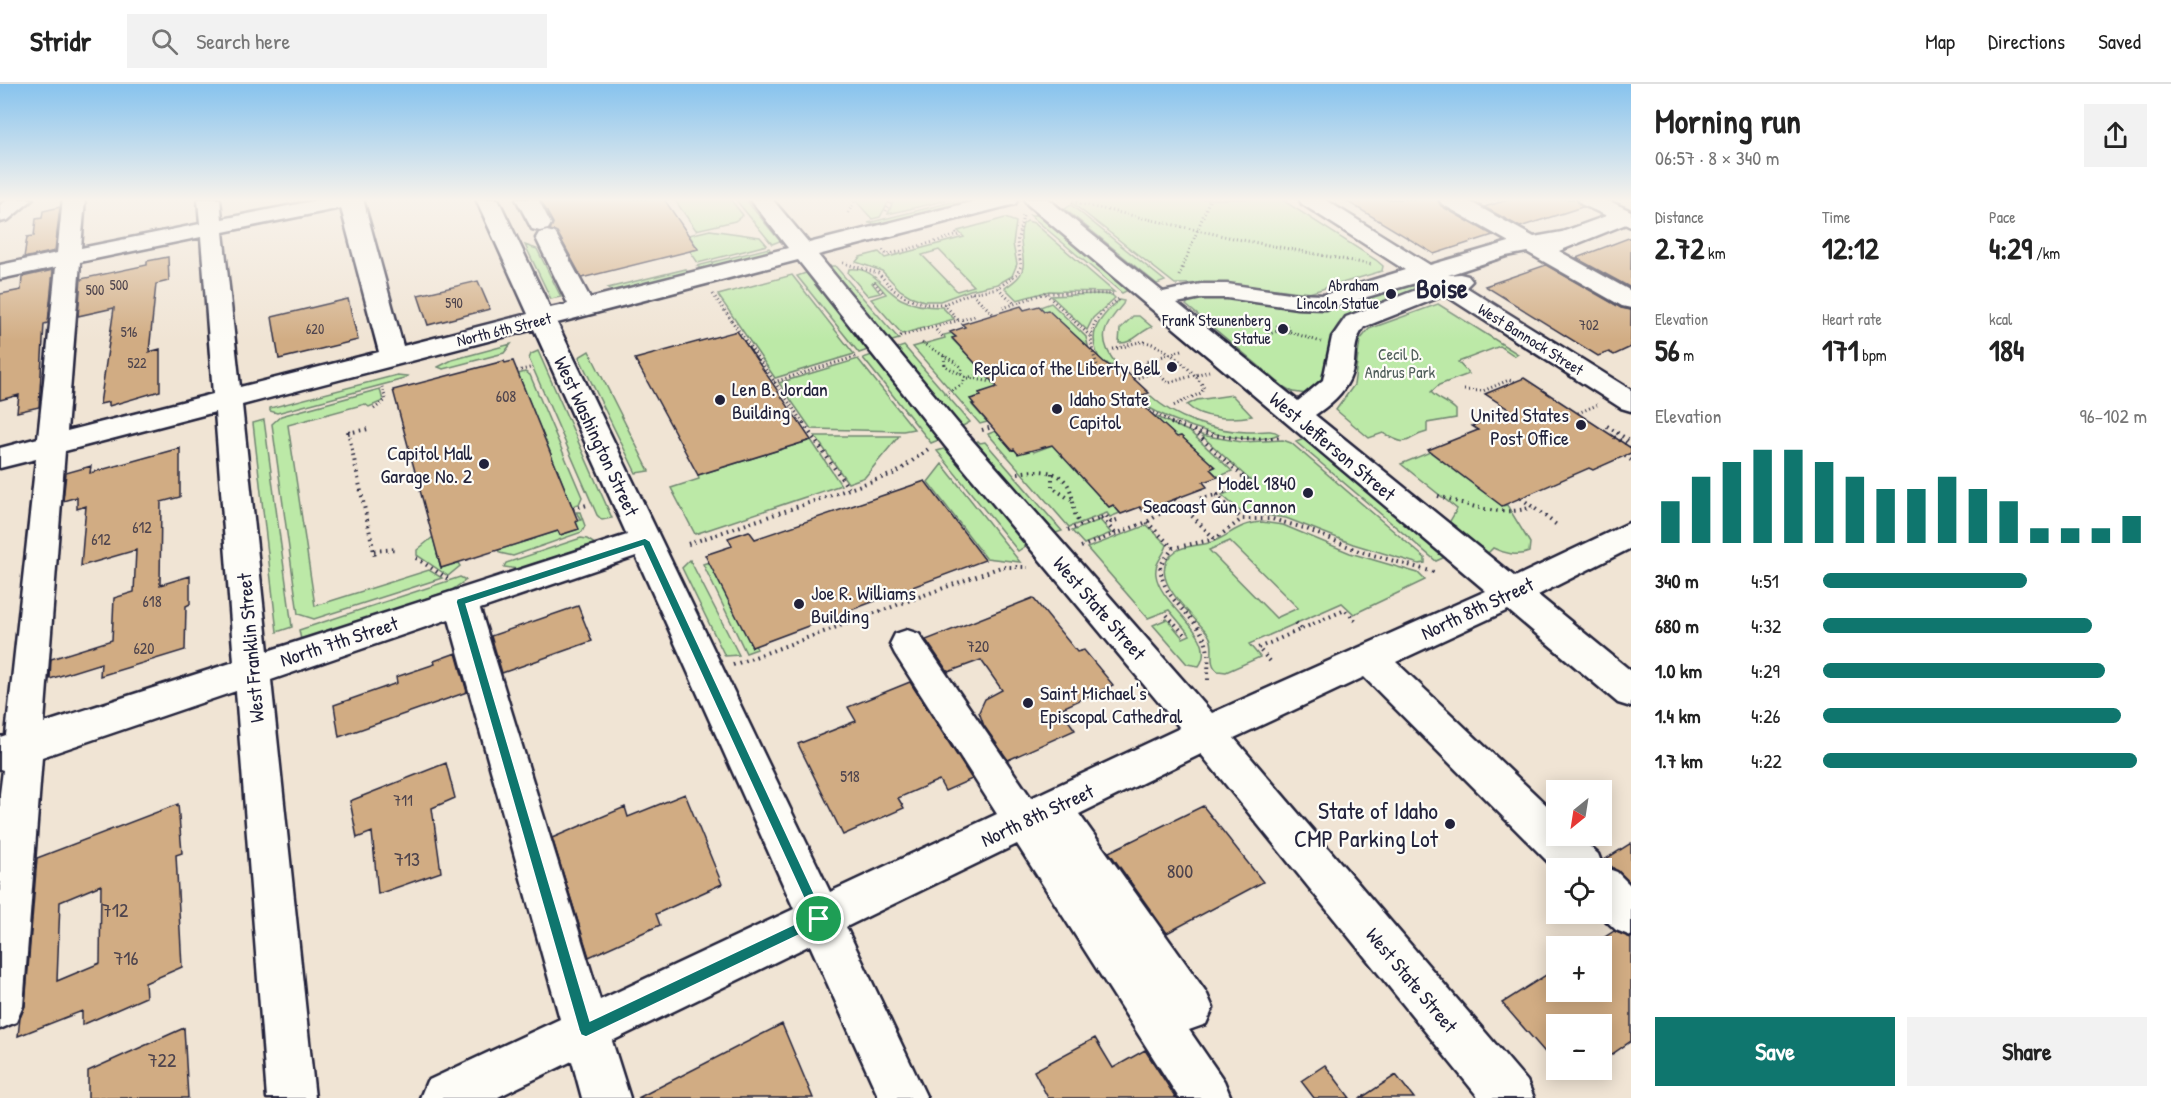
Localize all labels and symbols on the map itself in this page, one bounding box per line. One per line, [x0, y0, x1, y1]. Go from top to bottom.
district label: Boise [1416, 270, 1468, 306]
place label: Abraham Lincoln Statue [1297, 274, 1380, 314]
house number: 500 [110, 275, 128, 294]
house number: 500 [86, 280, 104, 299]
marker: Abraham Lincoln Statue [1384, 287, 1398, 301]
house number: 590 [445, 293, 463, 312]
street label: West Bannock Street [1474, 298, 1588, 381]
street label: North 6th Street [454, 307, 554, 351]
place label: Frank Steunenberg Statue [1161, 309, 1272, 349]
house number: 702 [1579, 315, 1599, 334]
house number: 620 [306, 319, 324, 338]
house number: 516 [121, 322, 138, 341]
marker: Frank Steunenberg Statue [1276, 322, 1290, 336]
park label: Cecil D. Andrus Park [1365, 343, 1436, 383]
street label: West Washington Street [548, 352, 646, 521]
house number: 522 [127, 353, 147, 372]
place label: Replica of the Liberty Bell [974, 354, 1160, 381]
marker: Replica of the Liberty Bell [1165, 360, 1179, 374]
place label: Len B. Jordan Building [732, 375, 828, 425]
house number: 608 [496, 385, 516, 407]
place label: Idaho State Capitol [1069, 385, 1149, 435]
street label: West Jefferson Street [1264, 385, 1403, 507]
marker: Len B. Jordan Building [713, 393, 727, 407]
place label: United States Post Office [1471, 401, 1569, 451]
marker: Idaho State Capitol [1050, 402, 1064, 416]
marker: United States Post Office [1574, 418, 1588, 432]
place label: Capitol Mall Garage No. 2 [381, 439, 473, 489]
marker: Capitol Mall Garage No. 2 [477, 457, 491, 471]
place label: Model 1840 Seacoast Gun Cannon [1143, 469, 1296, 519]
marker: Model 1840 Seacoast Gun Cannon [1301, 486, 1315, 500]
house number: 612 [132, 516, 152, 538]
house number: 612 [91, 528, 111, 550]
street label: West State Street [1047, 550, 1153, 667]
street label: North 8th Street [1416, 570, 1539, 646]
street label: West Franklin Street [230, 571, 270, 724]
place label: Joe R. Williams Building [811, 579, 916, 629]
house number: 618 [142, 590, 162, 612]
marker: Joe R. Williams Building [792, 597, 806, 611]
street label: North 7th Street [277, 609, 403, 673]
house number: 720 [967, 635, 989, 657]
house number: 620 [133, 637, 155, 659]
place label: Saint Michael's Episcopal Cathedral [1040, 679, 1183, 729]
marker: Saint Michael's Episcopal Cathedral [1021, 696, 1035, 710]
house number: 518 [840, 765, 860, 787]
street label: North 8th Street [976, 777, 1099, 853]
north arrow [1546, 780, 1612, 846]
house number: 711 [393, 789, 413, 811]
place label: State of Idaho CMP Parking Lot [1294, 794, 1439, 854]
marker: State of Idaho CMP Parking Lot [1443, 817, 1457, 831]
house number: 713 [394, 845, 420, 872]
house number: 800 [1167, 857, 1193, 884]
pin [793, 893, 844, 944]
house number: 712 [102, 896, 129, 923]
street label: West State Street [1360, 922, 1465, 1039]
house number: 716 [113, 944, 139, 971]
house number: 722 [148, 1046, 177, 1073]

